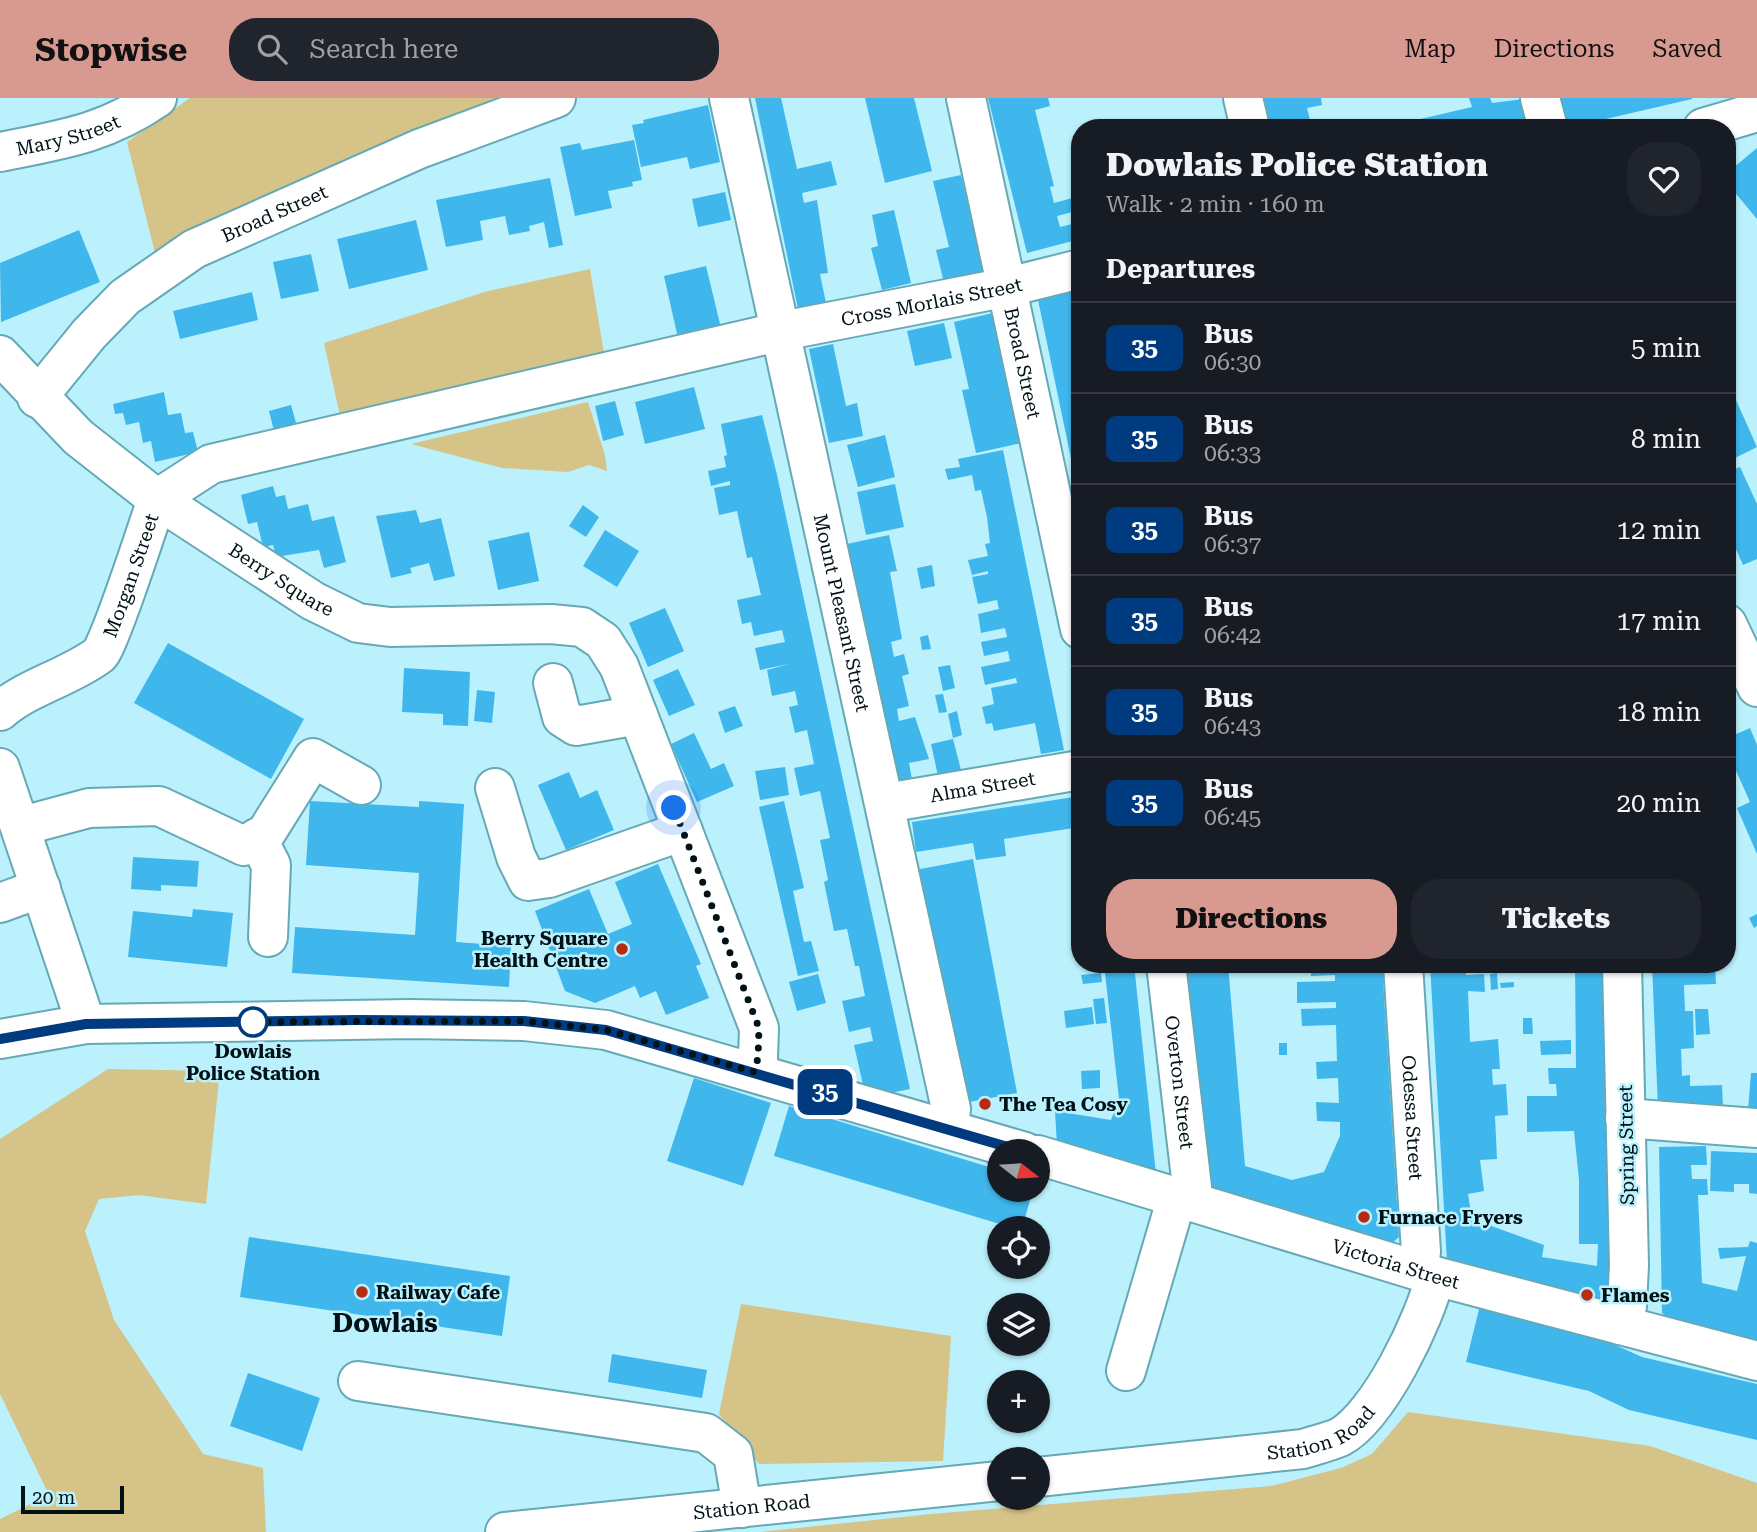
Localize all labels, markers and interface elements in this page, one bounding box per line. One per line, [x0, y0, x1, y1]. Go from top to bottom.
search box [229, 18, 719, 81]
text: Stopwise [35, 30, 187, 69]
icon: search [253, 30, 291, 68]
text: Search here [309, 34, 458, 64]
text: Map [1404, 35, 1456, 63]
text: Directions [1494, 35, 1614, 63]
text: Saved [1652, 35, 1722, 63]
street label: Mary Street [14, 110, 124, 161]
button: heart [1627, 142, 1701, 216]
text: Dowlais Police Station [1106, 145, 1488, 184]
street label: Broad Street [218, 180, 331, 247]
text: Walk · 2 min · 160 m [1106, 191, 1325, 218]
text: Departures [1106, 254, 1255, 284]
street label: Cross Morlais Street [839, 273, 1025, 331]
street label: Broad Street [999, 305, 1046, 421]
text: Bus [1204, 319, 1253, 349]
text: 5 min [1631, 333, 1701, 363]
text: 35 [1131, 334, 1158, 362]
text: 06:30 [1204, 349, 1261, 376]
text: Bus [1204, 410, 1253, 440]
text: 8 min [1631, 424, 1701, 454]
text: 35 [1131, 425, 1158, 453]
text: 06:33 [1204, 440, 1261, 467]
text: Bus [1204, 501, 1253, 531]
street label: Morgan Street [99, 511, 163, 641]
street label: Mount Pleasant Street [809, 512, 874, 714]
text: 12 min [1617, 515, 1701, 545]
text: 35 [1131, 516, 1158, 544]
text: 06:37 [1204, 531, 1261, 558]
street label: Berry Square [225, 538, 338, 621]
text: Bus [1204, 592, 1253, 622]
text: 17 min [1617, 606, 1701, 636]
text: 35 [1131, 607, 1158, 635]
text: 06:42 [1204, 622, 1261, 649]
text: Bus [1204, 683, 1253, 713]
text: 18 min [1617, 697, 1701, 727]
text: 35 [1131, 698, 1158, 726]
text: 06:43 [1204, 713, 1261, 740]
street label: Alma Street [928, 767, 1037, 807]
text: Bus [1204, 774, 1253, 804]
text: 20 min [1617, 788, 1701, 818]
text: 35 [1131, 789, 1158, 817]
your location [656, 790, 691, 825]
text: 06:45 [1204, 804, 1261, 831]
button: Directions [1106, 879, 1397, 959]
button: Tickets [1411, 879, 1701, 959]
place label: Berry Square Health Centre [474, 927, 608, 972]
marker: Berry Square Health Centre [614, 941, 630, 957]
marker: Dowlais Police Station [238, 1007, 268, 1037]
street label: Overton Street [1160, 1014, 1198, 1150]
place label: Dowlais Police Station [186, 1040, 320, 1085]
street label: Odessa Street [1397, 1054, 1427, 1181]
line badge: 35 [794, 1069, 856, 1115]
text: 35 [812, 1078, 838, 1106]
street label: Spring Street [1614, 1085, 1639, 1205]
place label: The Tea Cosy [999, 1093, 1128, 1116]
marker: The Tea Cosy [977, 1096, 993, 1112]
north arrow [987, 1139, 1050, 1202]
map controls [987, 1139, 1050, 1510]
place label: Furnace Fryers [1378, 1206, 1523, 1229]
marker: Furnace Fryers [1356, 1209, 1372, 1225]
button: locate [987, 1216, 1050, 1279]
street label: Victoria Street [1329, 1234, 1462, 1294]
place label: Railway Cafe [376, 1281, 500, 1304]
marker: Railway Cafe [354, 1284, 370, 1300]
place label: Flames [1601, 1284, 1670, 1307]
marker: Flames [1579, 1287, 1595, 1303]
button: layers [987, 1293, 1050, 1356]
district label: Dowlais [332, 1308, 438, 1338]
button: + [987, 1370, 1050, 1433]
street label: Station Road [1266, 1401, 1380, 1465]
button: − [987, 1447, 1050, 1510]
scale bar [21, 1483, 124, 1515]
text: 20 m [32, 1486, 75, 1509]
street label: Station Road [692, 1490, 811, 1525]

